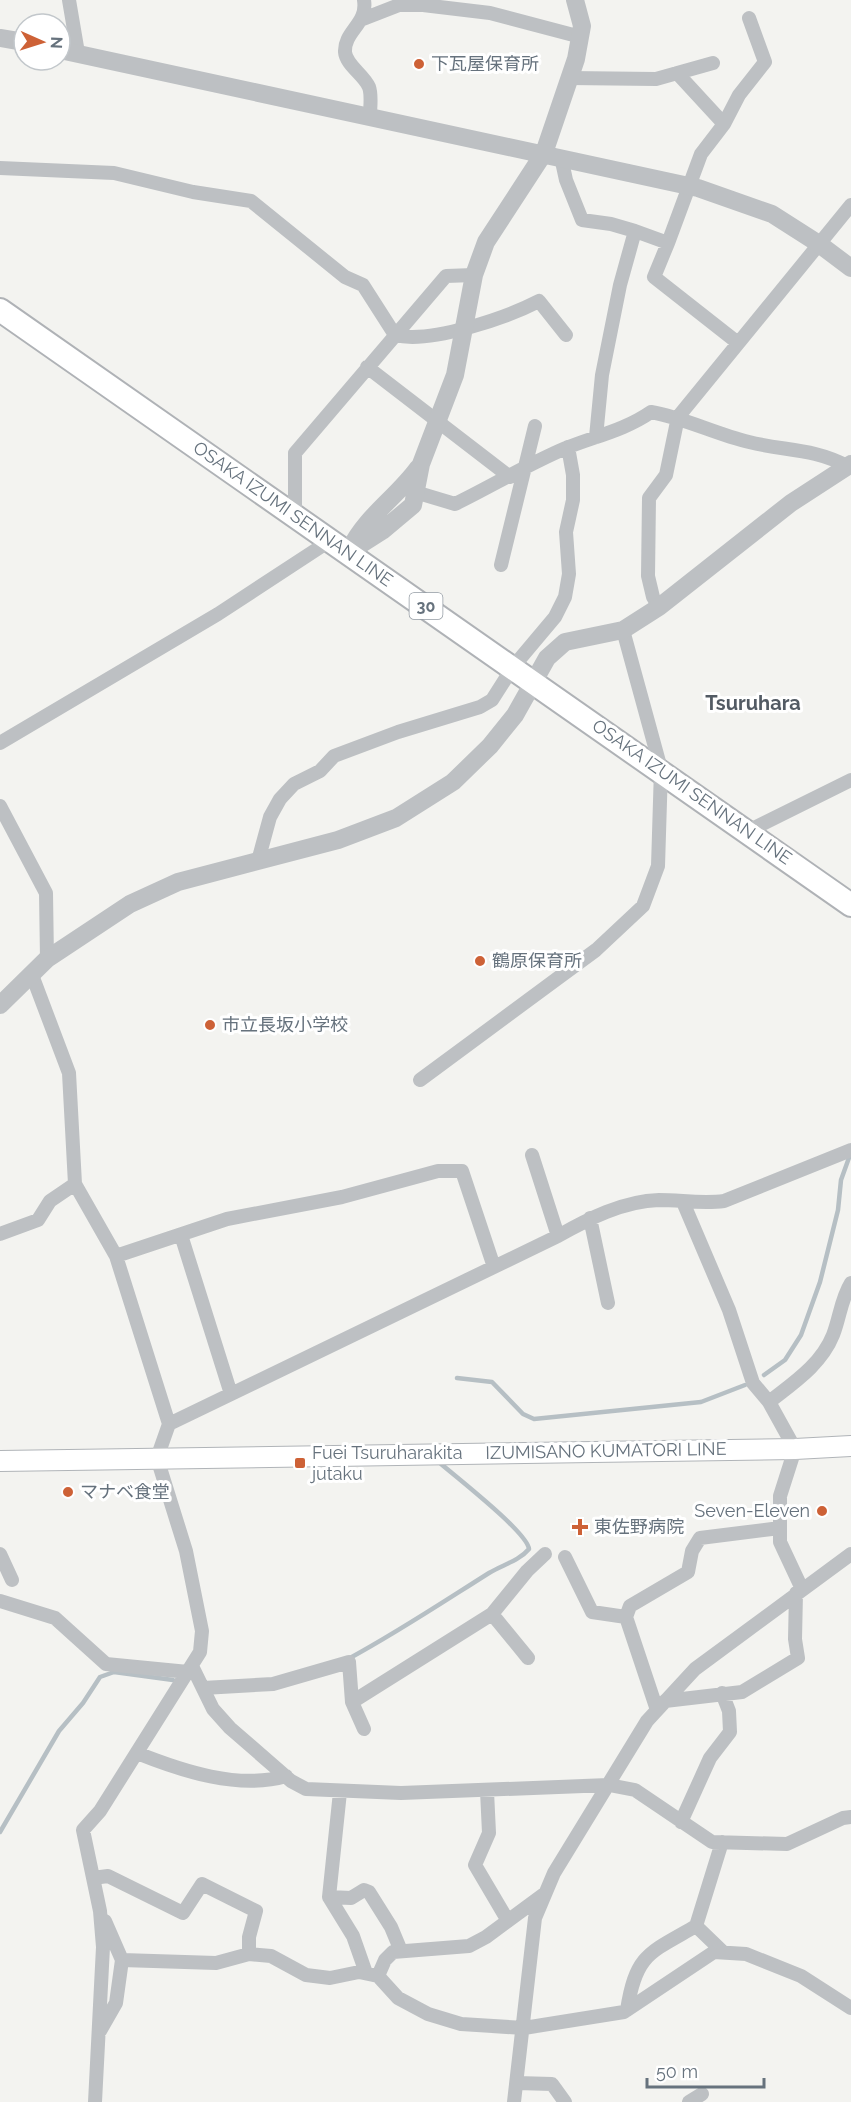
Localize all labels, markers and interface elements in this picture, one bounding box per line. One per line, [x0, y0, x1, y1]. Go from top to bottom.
north arrow [12, 12, 72, 72]
text: N [47, 36, 66, 49]
place label: 下瓦屋保育所 [431, 53, 539, 74]
marker: 下瓦屋保育所 [412, 57, 426, 71]
street label: OSAKA IZUMI SENNAN LINE [190, 437, 397, 591]
road number: 30 [410, 593, 442, 619]
district label: Tsuruhara [705, 691, 801, 715]
street label: OSAKA IZUMI SENNAN LINE [589, 715, 796, 869]
place label: 鶴原保育所 [492, 950, 582, 971]
marker: 鶴原保育所 [473, 954, 487, 968]
place label: 市立長坂小学校 [222, 1014, 348, 1035]
marker: 市立長坂小学校 [203, 1018, 217, 1032]
street label: IZUMISANO KUMATORI LINE [485, 1438, 727, 1463]
place label: Fuei Tsuruharakita jutaku [309, 1442, 462, 1484]
marker: Fuei Tsuruharakita jutaku [293, 1456, 307, 1470]
place label: マナベ食堂 [80, 1481, 170, 1502]
marker: マナベ食堂 [61, 1485, 75, 1499]
place label: Seven-Eleven [694, 1500, 810, 1521]
marker: Seven-Eleven [815, 1504, 829, 1518]
place label: 東佐野病院 [594, 1516, 684, 1537]
marker: 東佐野病院 [571, 1518, 589, 1536]
scale bar [647, 2051, 764, 2089]
text: 50 m [656, 2061, 698, 2082]

